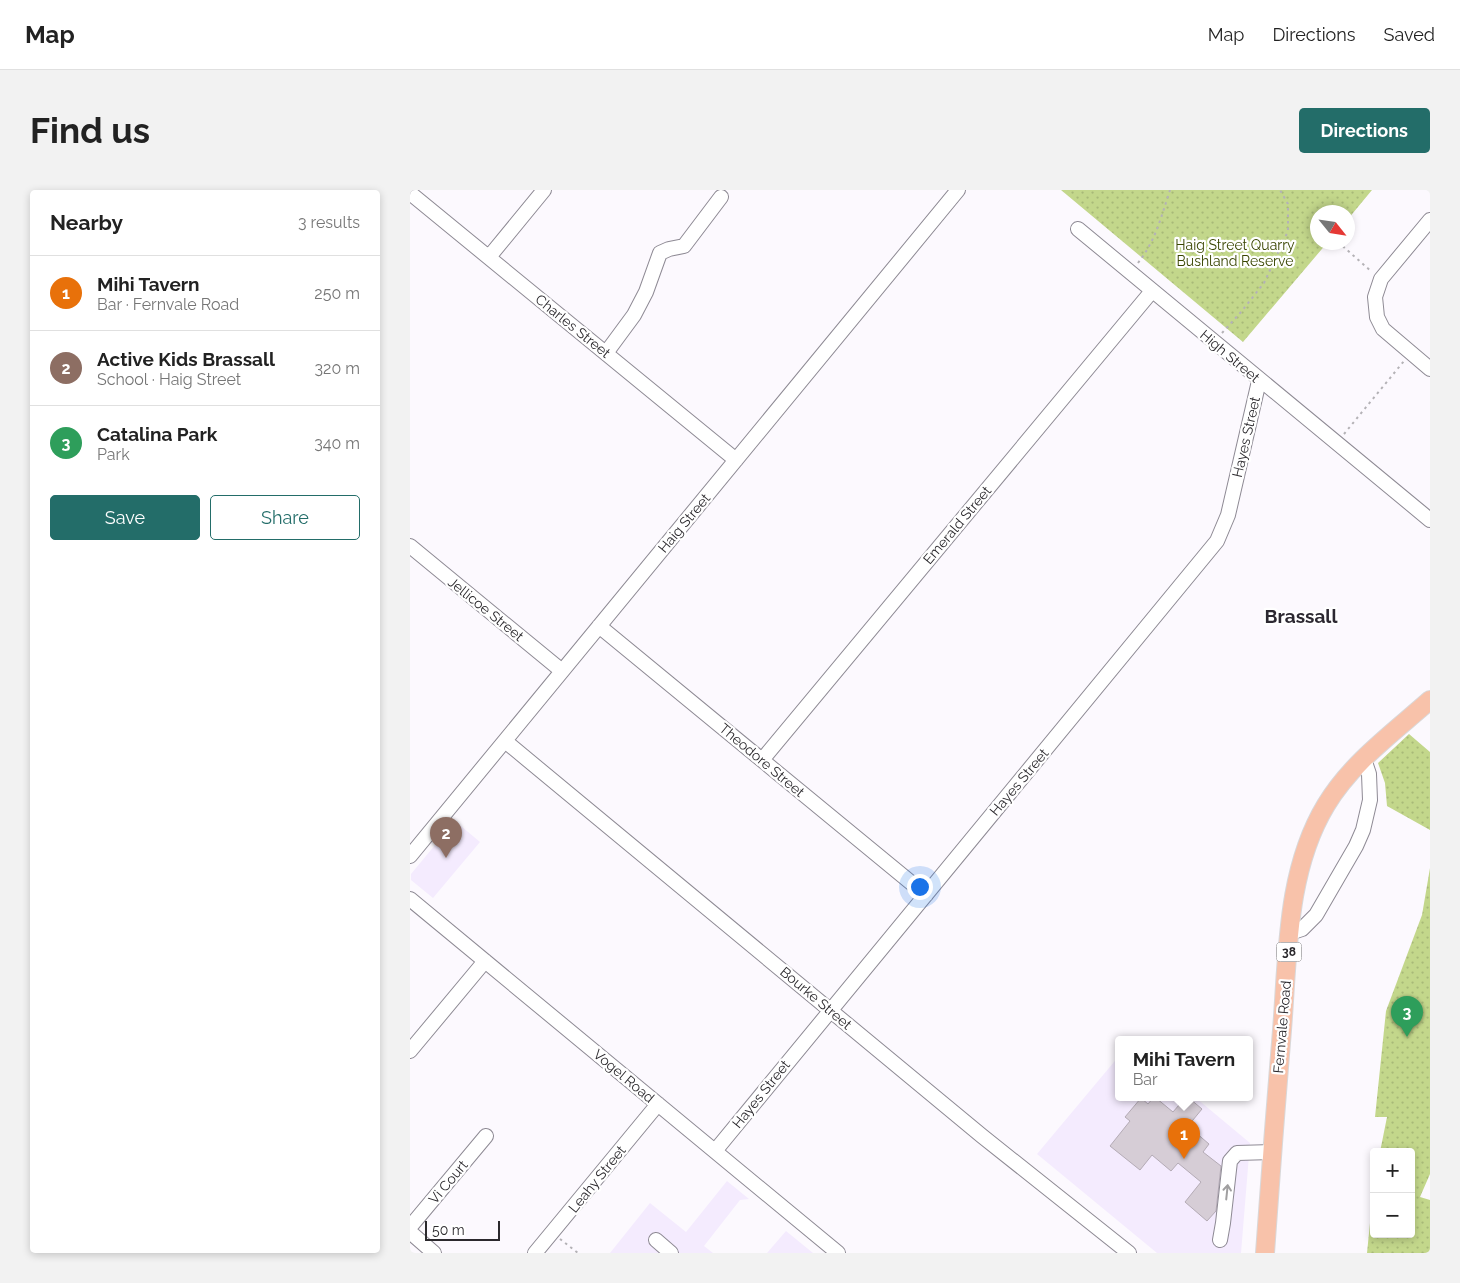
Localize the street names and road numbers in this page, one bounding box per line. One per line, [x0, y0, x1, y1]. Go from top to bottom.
street label: Charles Street [532, 291, 614, 361]
street label: High Street [1197, 327, 1263, 386]
street label: Hayes Street [1229, 395, 1263, 479]
street label: Emerald Street [920, 482, 994, 567]
street label: Haig Street [655, 490, 713, 556]
street label: Jellicoe Street [445, 574, 527, 644]
street label: Theodore Street [716, 720, 808, 800]
street label: Hayes Street [986, 745, 1052, 819]
road number: 38 [1276, 942, 1302, 962]
street label: Bourke Street [777, 963, 855, 1033]
street label: Fernvale Road [1270, 980, 1294, 1074]
street label: Vogel Road [590, 1046, 658, 1106]
street label: Hayes Street [729, 1057, 793, 1131]
street label: Leahy Street [565, 1142, 629, 1216]
street label: Vi Court [425, 1157, 471, 1207]

